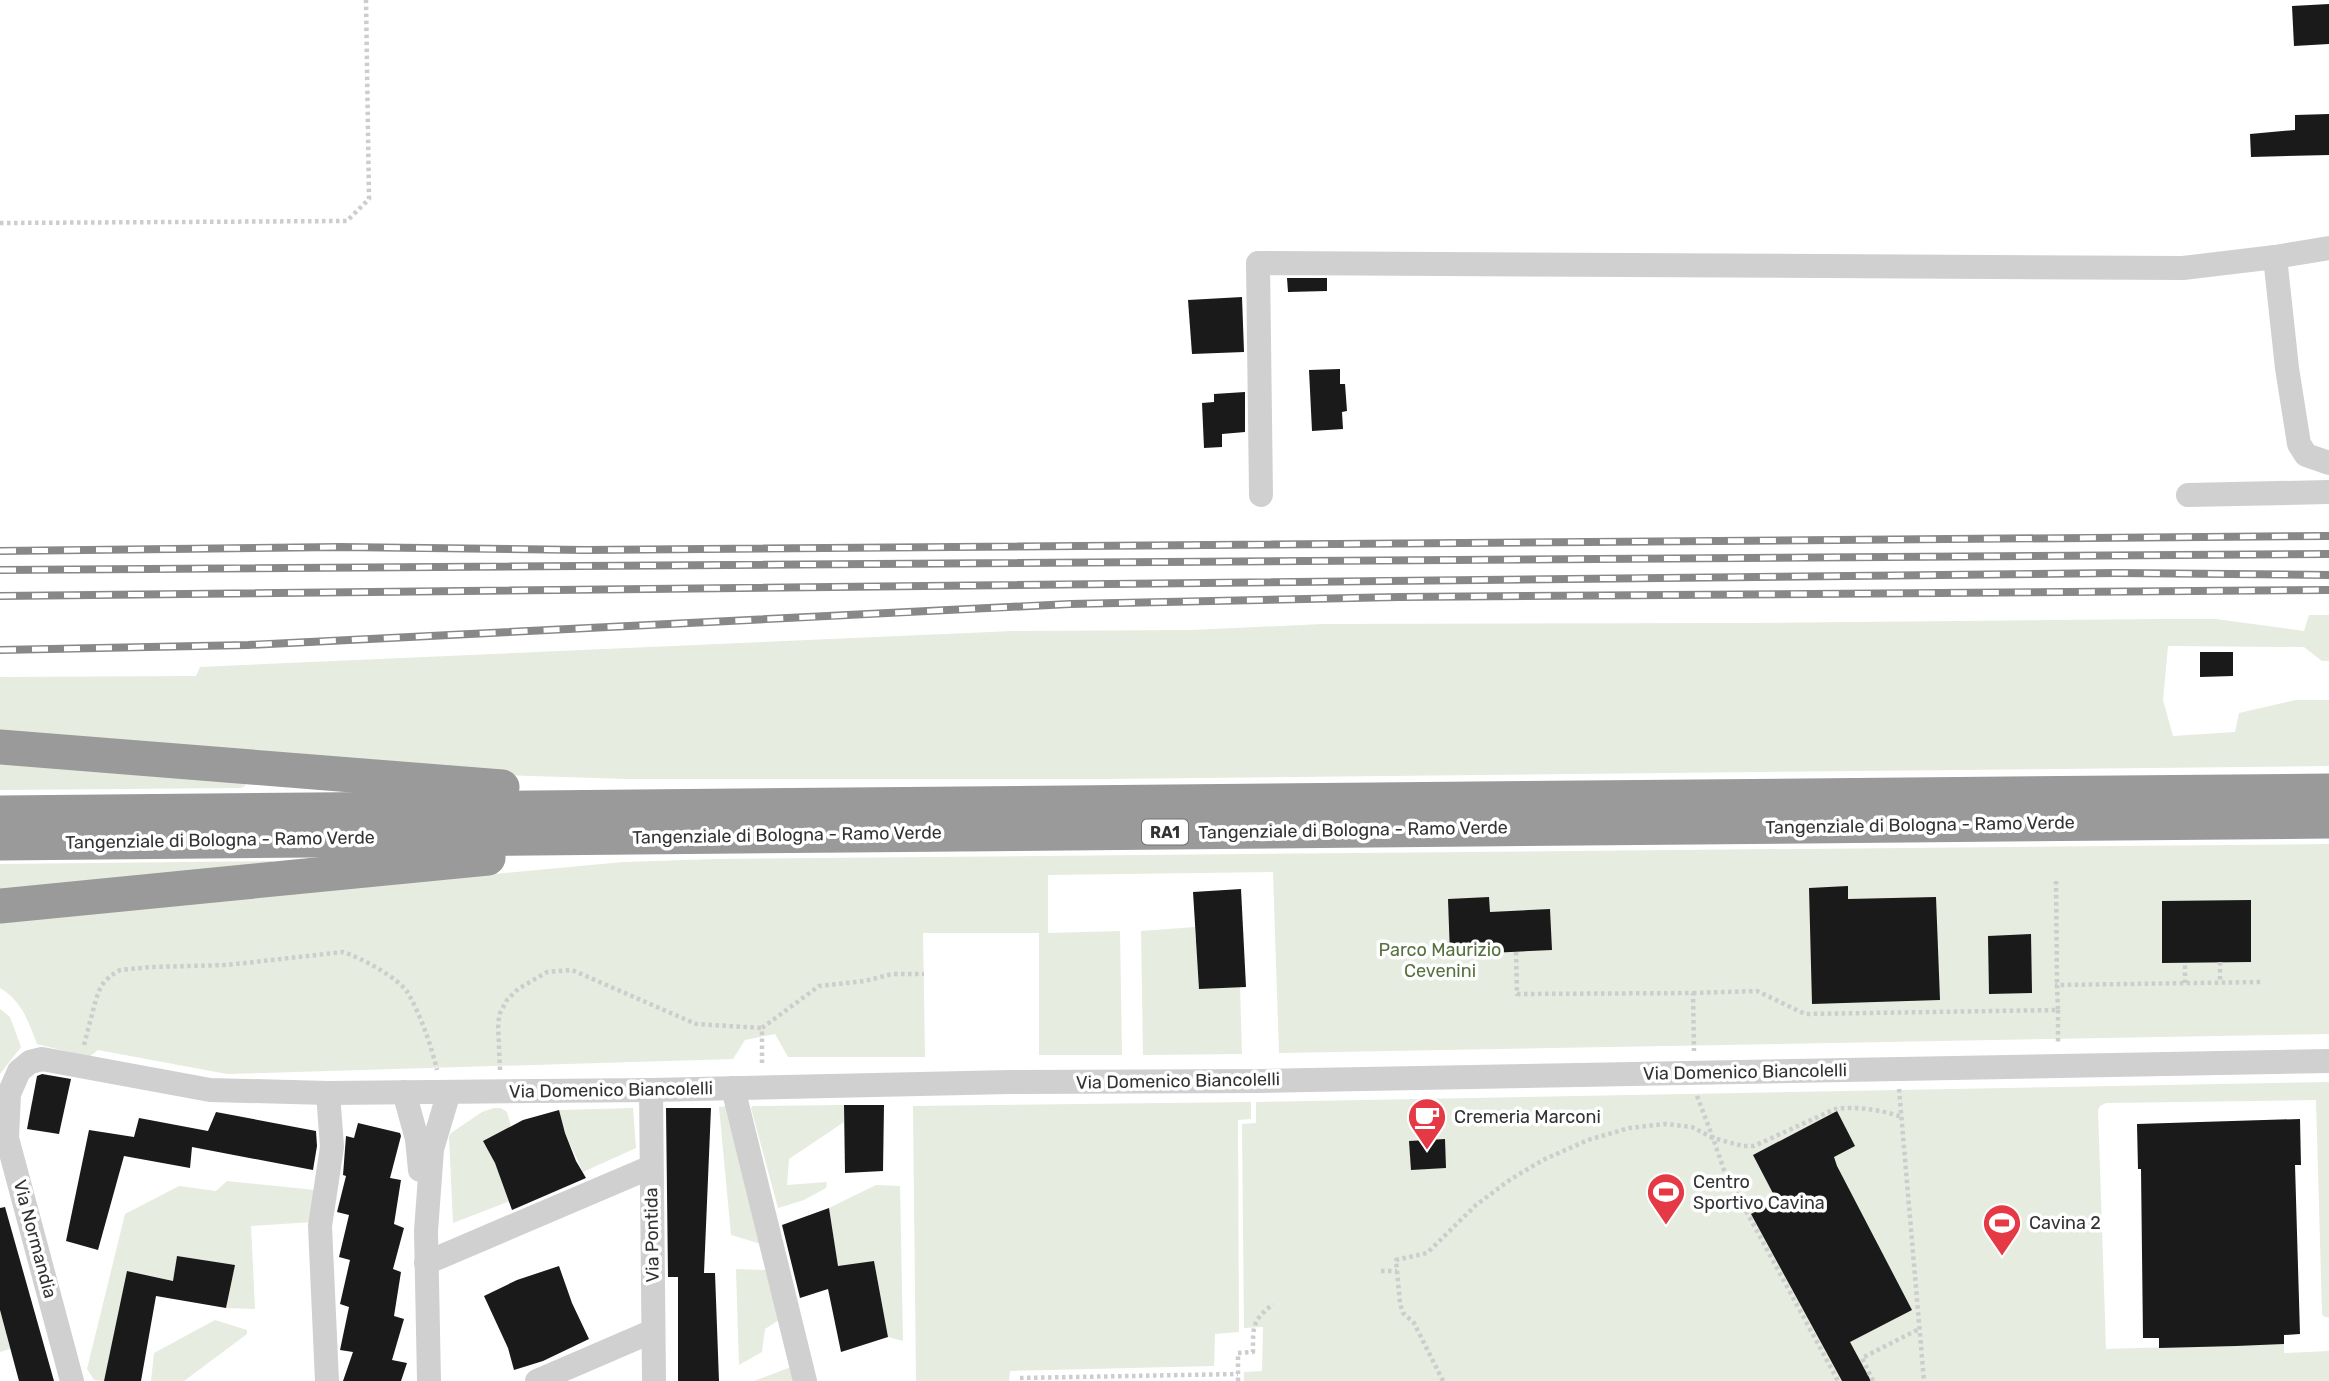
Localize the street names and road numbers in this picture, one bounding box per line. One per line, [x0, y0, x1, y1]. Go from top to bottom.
street label: Tangenziale di Bologna - Ramo Verde [1765, 811, 2075, 839]
street label: Tangenziale di Bologna - Ramo Verde [1198, 816, 1508, 844]
road number: RA1 [1142, 820, 1188, 845]
street label: Tangenziale di Bologna - Ramo Verde [632, 821, 942, 849]
street label: Tangenziale di Bologna - Ramo Verde [65, 826, 375, 854]
street label: Via Domenico Biancolelli [1643, 1059, 1847, 1085]
street label: Via Domenico Biancolelli [1076, 1068, 1280, 1094]
street label: Via Domenico Biancolelli [509, 1077, 713, 1103]
street label: Via Normandia [9, 1177, 61, 1301]
street label: Via Pontida [640, 1187, 664, 1283]

